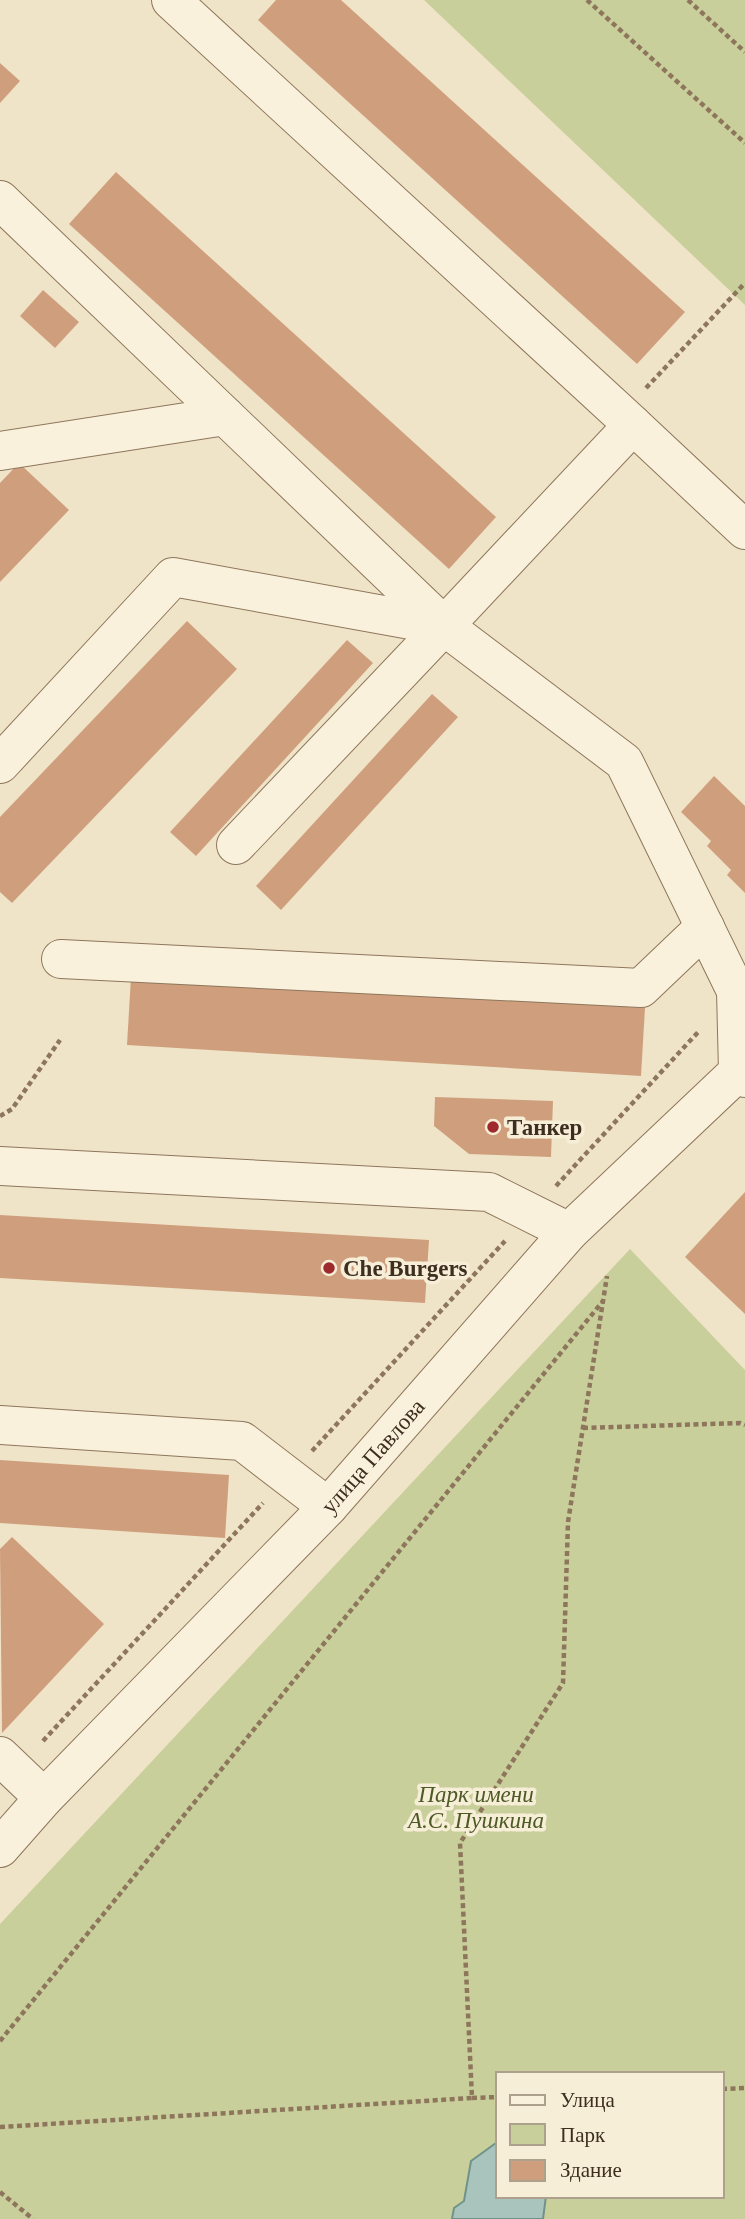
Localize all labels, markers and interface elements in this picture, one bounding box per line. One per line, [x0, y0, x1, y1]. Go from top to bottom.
place label: Танкер [507, 1115, 582, 1140]
marker: Танкер [485, 1119, 501, 1135]
place label: Che Burgers [343, 1256, 468, 1281]
marker: Che Burgers [321, 1260, 337, 1276]
street label: улица Павлова [316, 1394, 429, 1518]
park label: Парк имени А.С. Пушкина [406, 1782, 544, 1833]
legend [496, 2072, 724, 2198]
text: Улица [560, 2088, 615, 2112]
text: Парк [560, 2123, 606, 2147]
text: Здание [560, 2158, 622, 2182]

